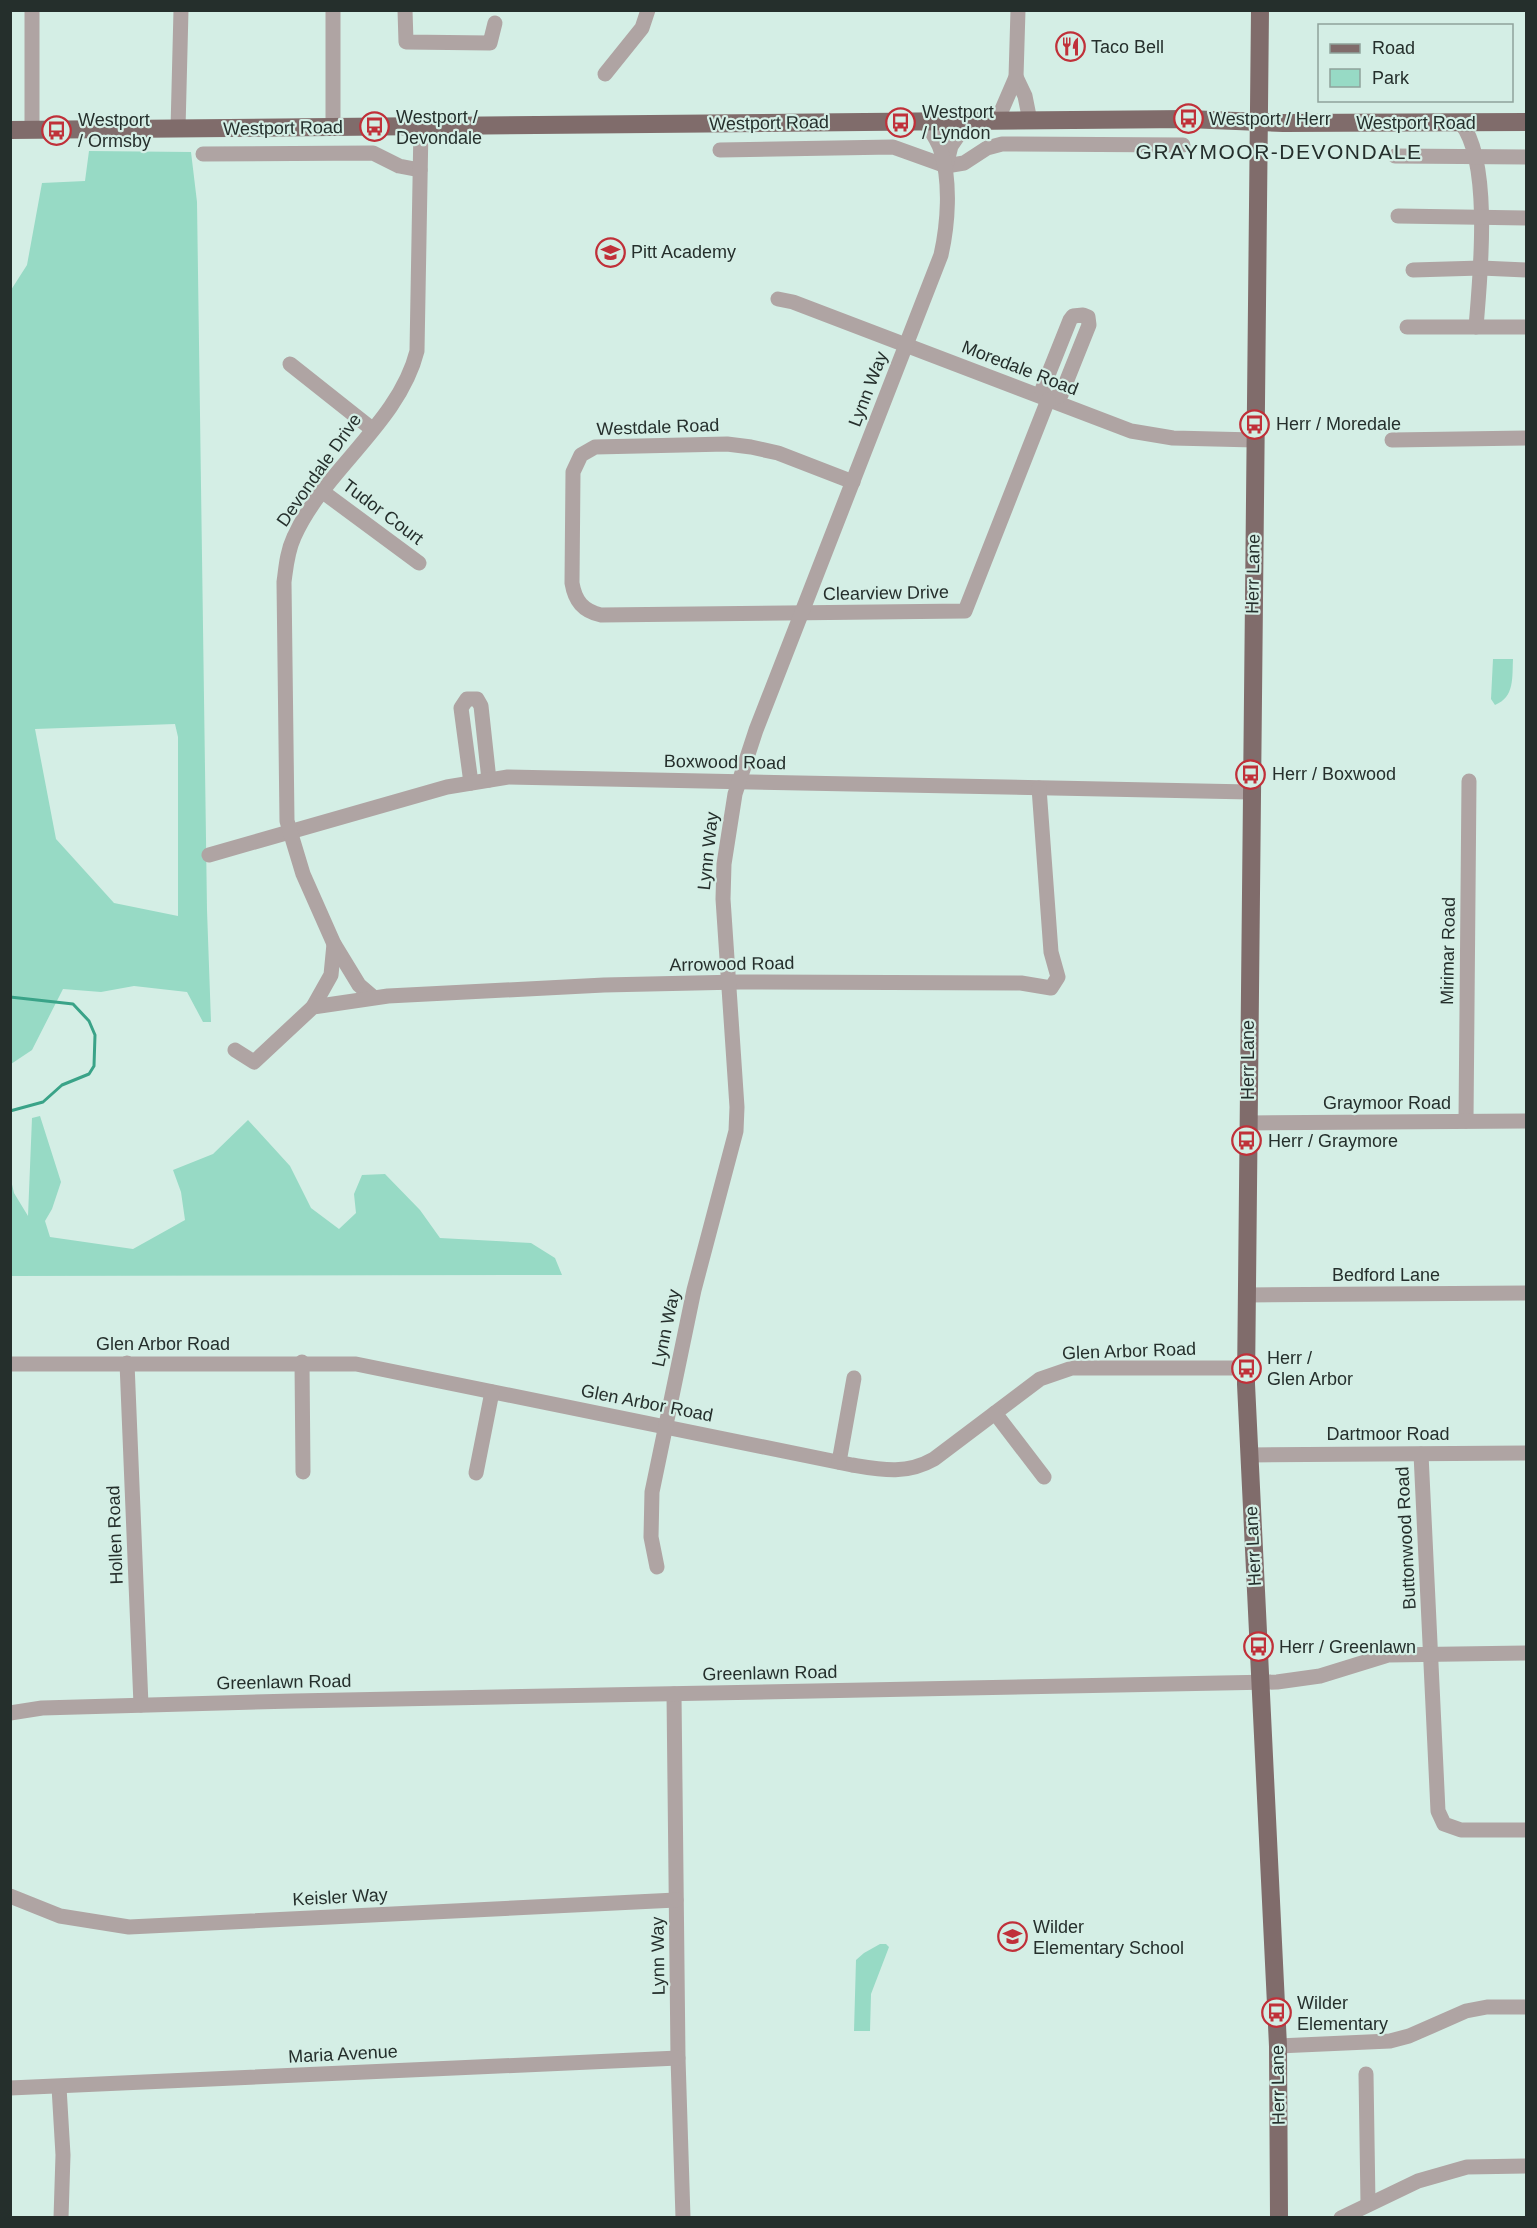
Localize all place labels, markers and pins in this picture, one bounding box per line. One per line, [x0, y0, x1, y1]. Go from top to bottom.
restaurant icon: Taco Bell [1054, 31, 1086, 63]
place label: Taco Bell [1091, 37, 1164, 57]
place label: Westport / Lyndon [922, 102, 994, 143]
bus stop icon: Westport / Herr [1172, 103, 1204, 135]
bus stop icon: Westport / Lyndon [885, 106, 917, 138]
place label: Westport / Devondale [396, 107, 482, 148]
place label: Westport / Herr [1209, 109, 1331, 129]
place label: Westport / Ormsby [78, 110, 151, 151]
bus stop icon: Westport / Devondale [359, 111, 391, 143]
bus stop icon: Westport / Ormsby [41, 114, 73, 146]
school or university icon: Pitt Academy [594, 236, 626, 268]
place label: Pitt Academy [631, 242, 736, 262]
bus stop icon: Herr / Moredale [1239, 408, 1271, 440]
place label: Herr / Moredale [1276, 414, 1401, 434]
bus stop icon: Herr / Boxwood [1235, 758, 1267, 790]
place label: Herr / Boxwood [1272, 764, 1396, 784]
bus stop icon: Herr / Graymore [1231, 1125, 1263, 1157]
place label: Herr / Graymore [1268, 1131, 1398, 1151]
place label: Herr / Glen Arbor [1267, 1348, 1353, 1389]
bus stop icon: Herr / Glen Arbor [1230, 1352, 1262, 1384]
bus stop icon: Herr / Greenlawn [1242, 1631, 1274, 1663]
place label: Herr / Greenlawn [1279, 1637, 1416, 1657]
place label: Wilder Elementary School [1033, 1917, 1184, 1958]
school or university icon: Wilder Elementary School [996, 1921, 1028, 1953]
place label: Wilder Elementary [1297, 1993, 1388, 2034]
bus stop icon: Wilder Elementary [1260, 1997, 1292, 2029]

